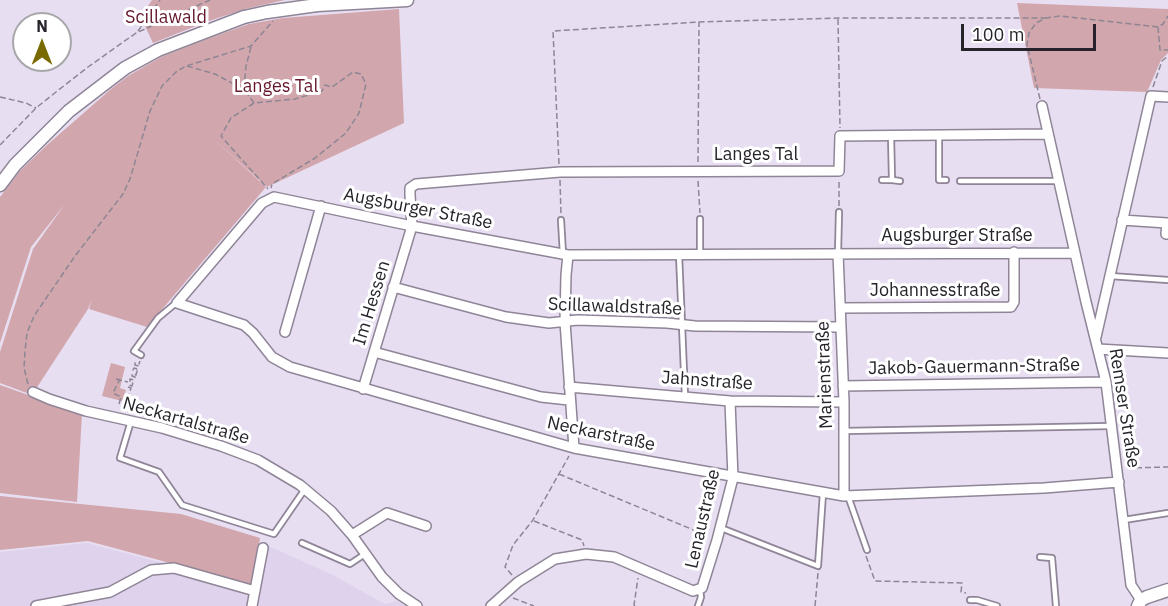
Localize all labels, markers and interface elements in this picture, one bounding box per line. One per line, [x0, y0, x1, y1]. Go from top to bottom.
park label: Scillawald [125, 7, 207, 29]
north arrow [12, 12, 72, 72]
scale bar [964, 12, 1099, 50]
text: N [36, 16, 48, 36]
text: 100 m [972, 23, 1024, 46]
park label: Langes Tal [234, 76, 318, 98]
street label: Langes Tal [714, 144, 798, 166]
street label: Augsburger Straße [342, 184, 494, 234]
street label: Augsburger Straße [881, 225, 1033, 247]
street label: Im Hessen [349, 258, 395, 348]
street label: Johannesstraße [870, 280, 1000, 302]
street label: Scillawaldstraße [547, 294, 683, 320]
street label: Marienstraße [812, 321, 838, 429]
street label: Remser Straße [1104, 347, 1144, 469]
street label: Jakob-Gauermann-Straße [868, 354, 1080, 380]
street label: Jahnstraße [660, 367, 754, 395]
street label: Neckartalstraße [120, 393, 252, 449]
street label: Neckarstraße [545, 412, 657, 456]
street label: Lenaustraße [681, 467, 725, 571]

